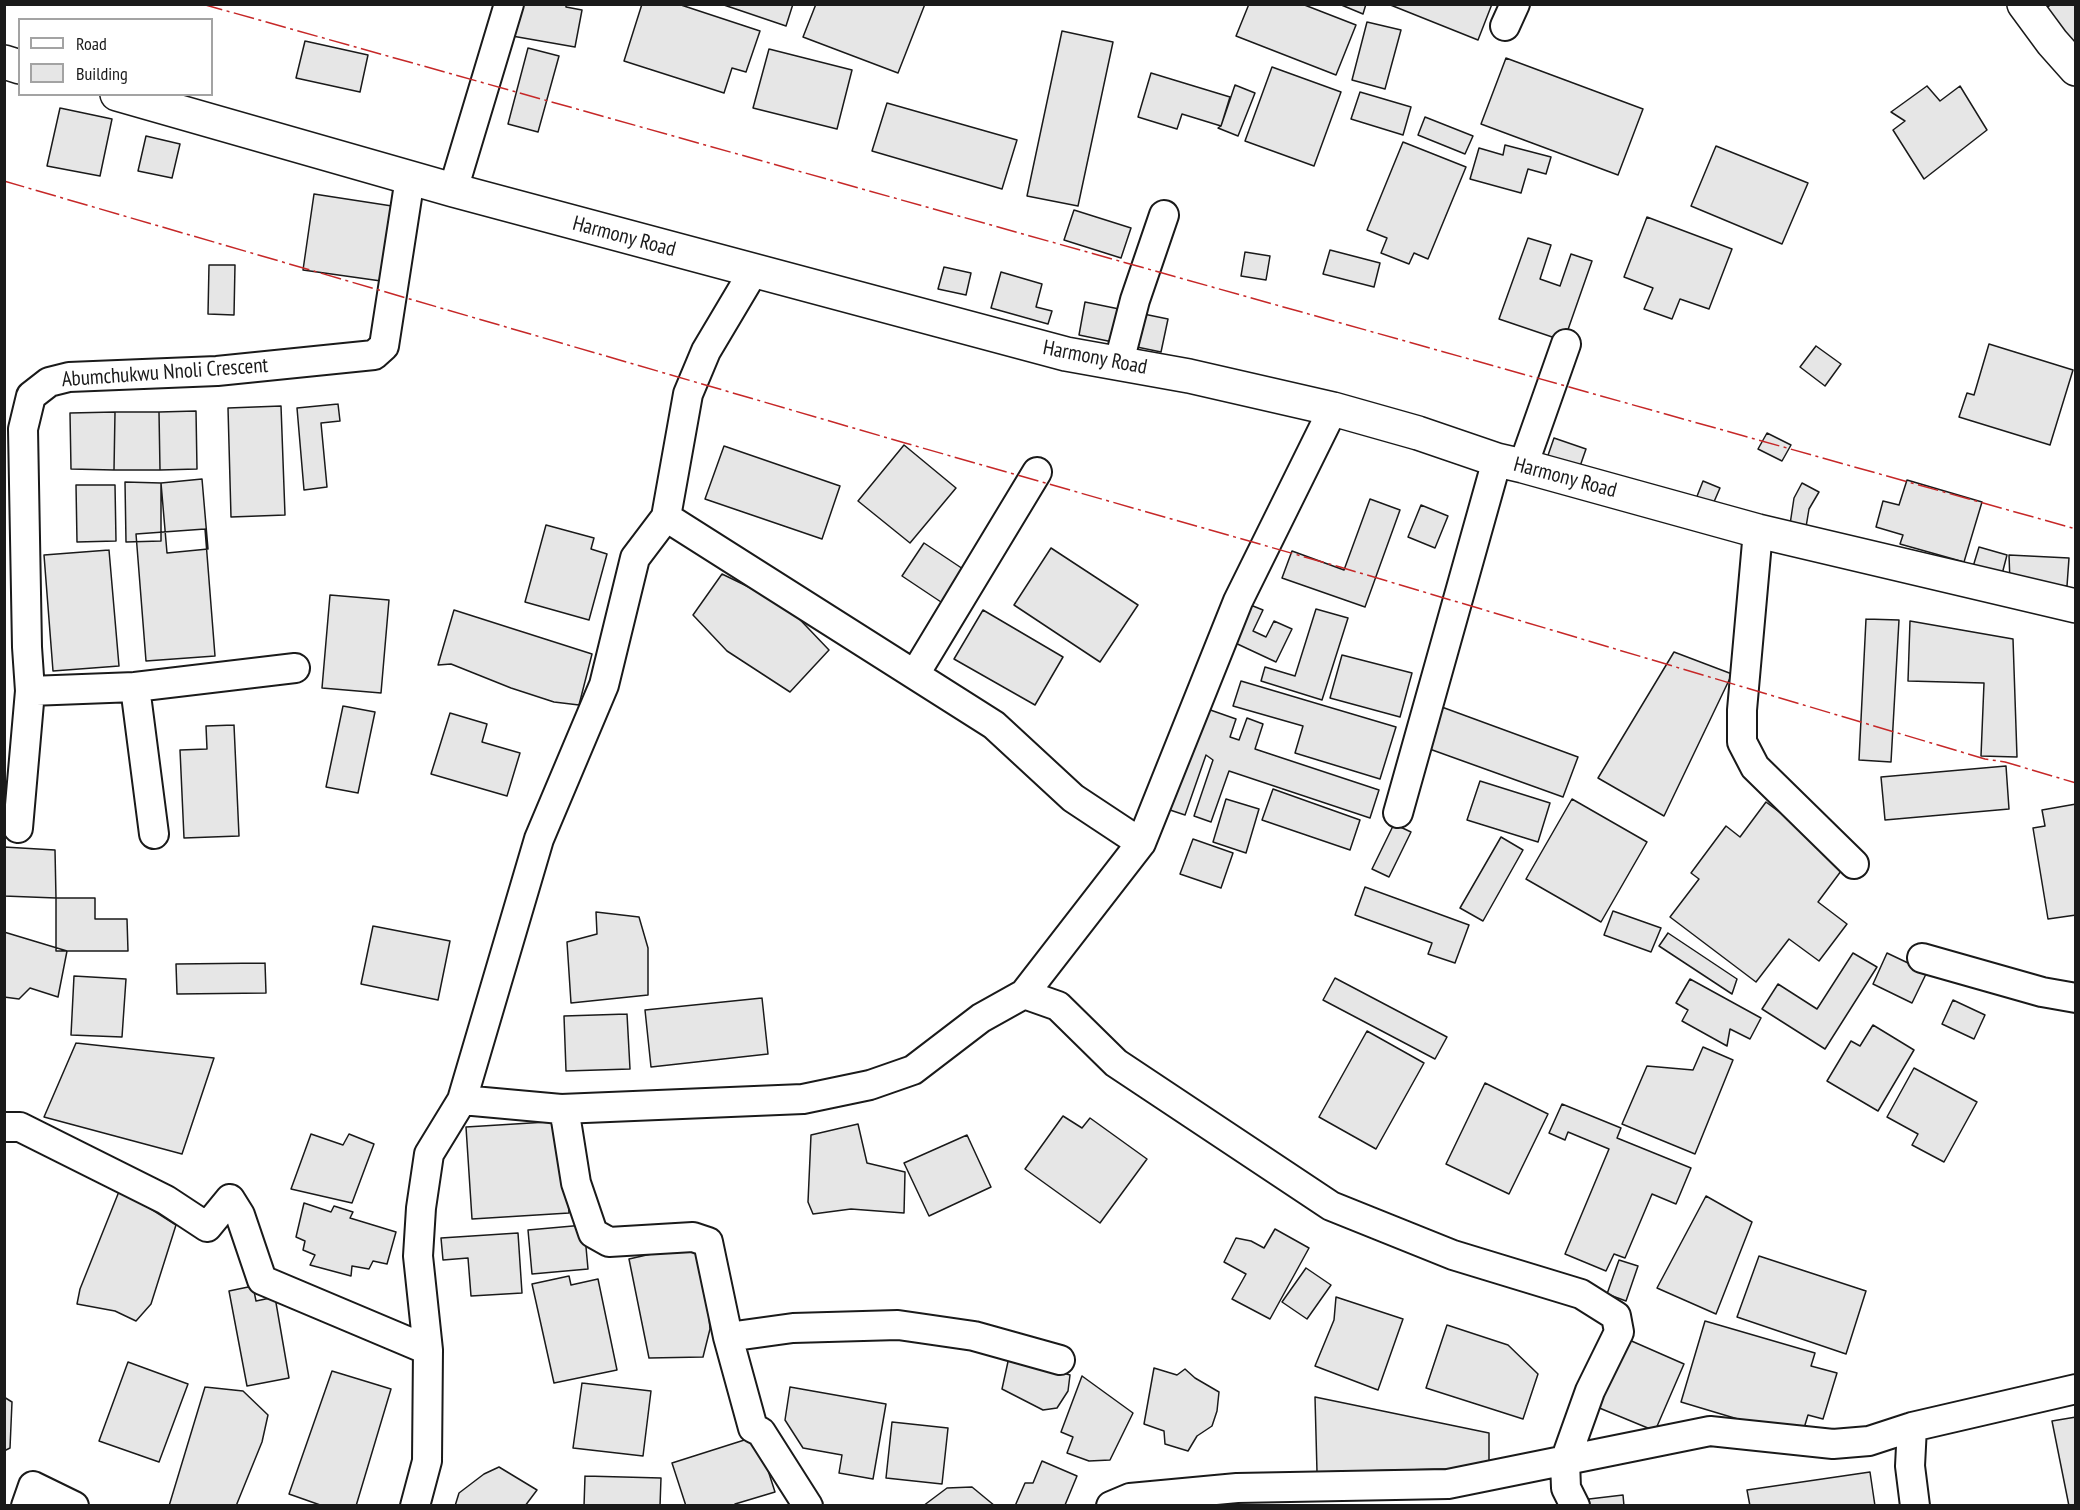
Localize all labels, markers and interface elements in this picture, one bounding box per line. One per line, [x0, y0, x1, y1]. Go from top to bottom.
legend [18, 18, 213, 96]
text: Road [76, 32, 107, 55]
text: Building [76, 62, 128, 85]
street label: Harmony Road [570, 211, 678, 263]
street label: Harmony Road [1041, 336, 1149, 380]
street label: Abumchukwu Nnoli Crescent [61, 353, 269, 393]
street label: Harmony Road [1511, 452, 1619, 504]

